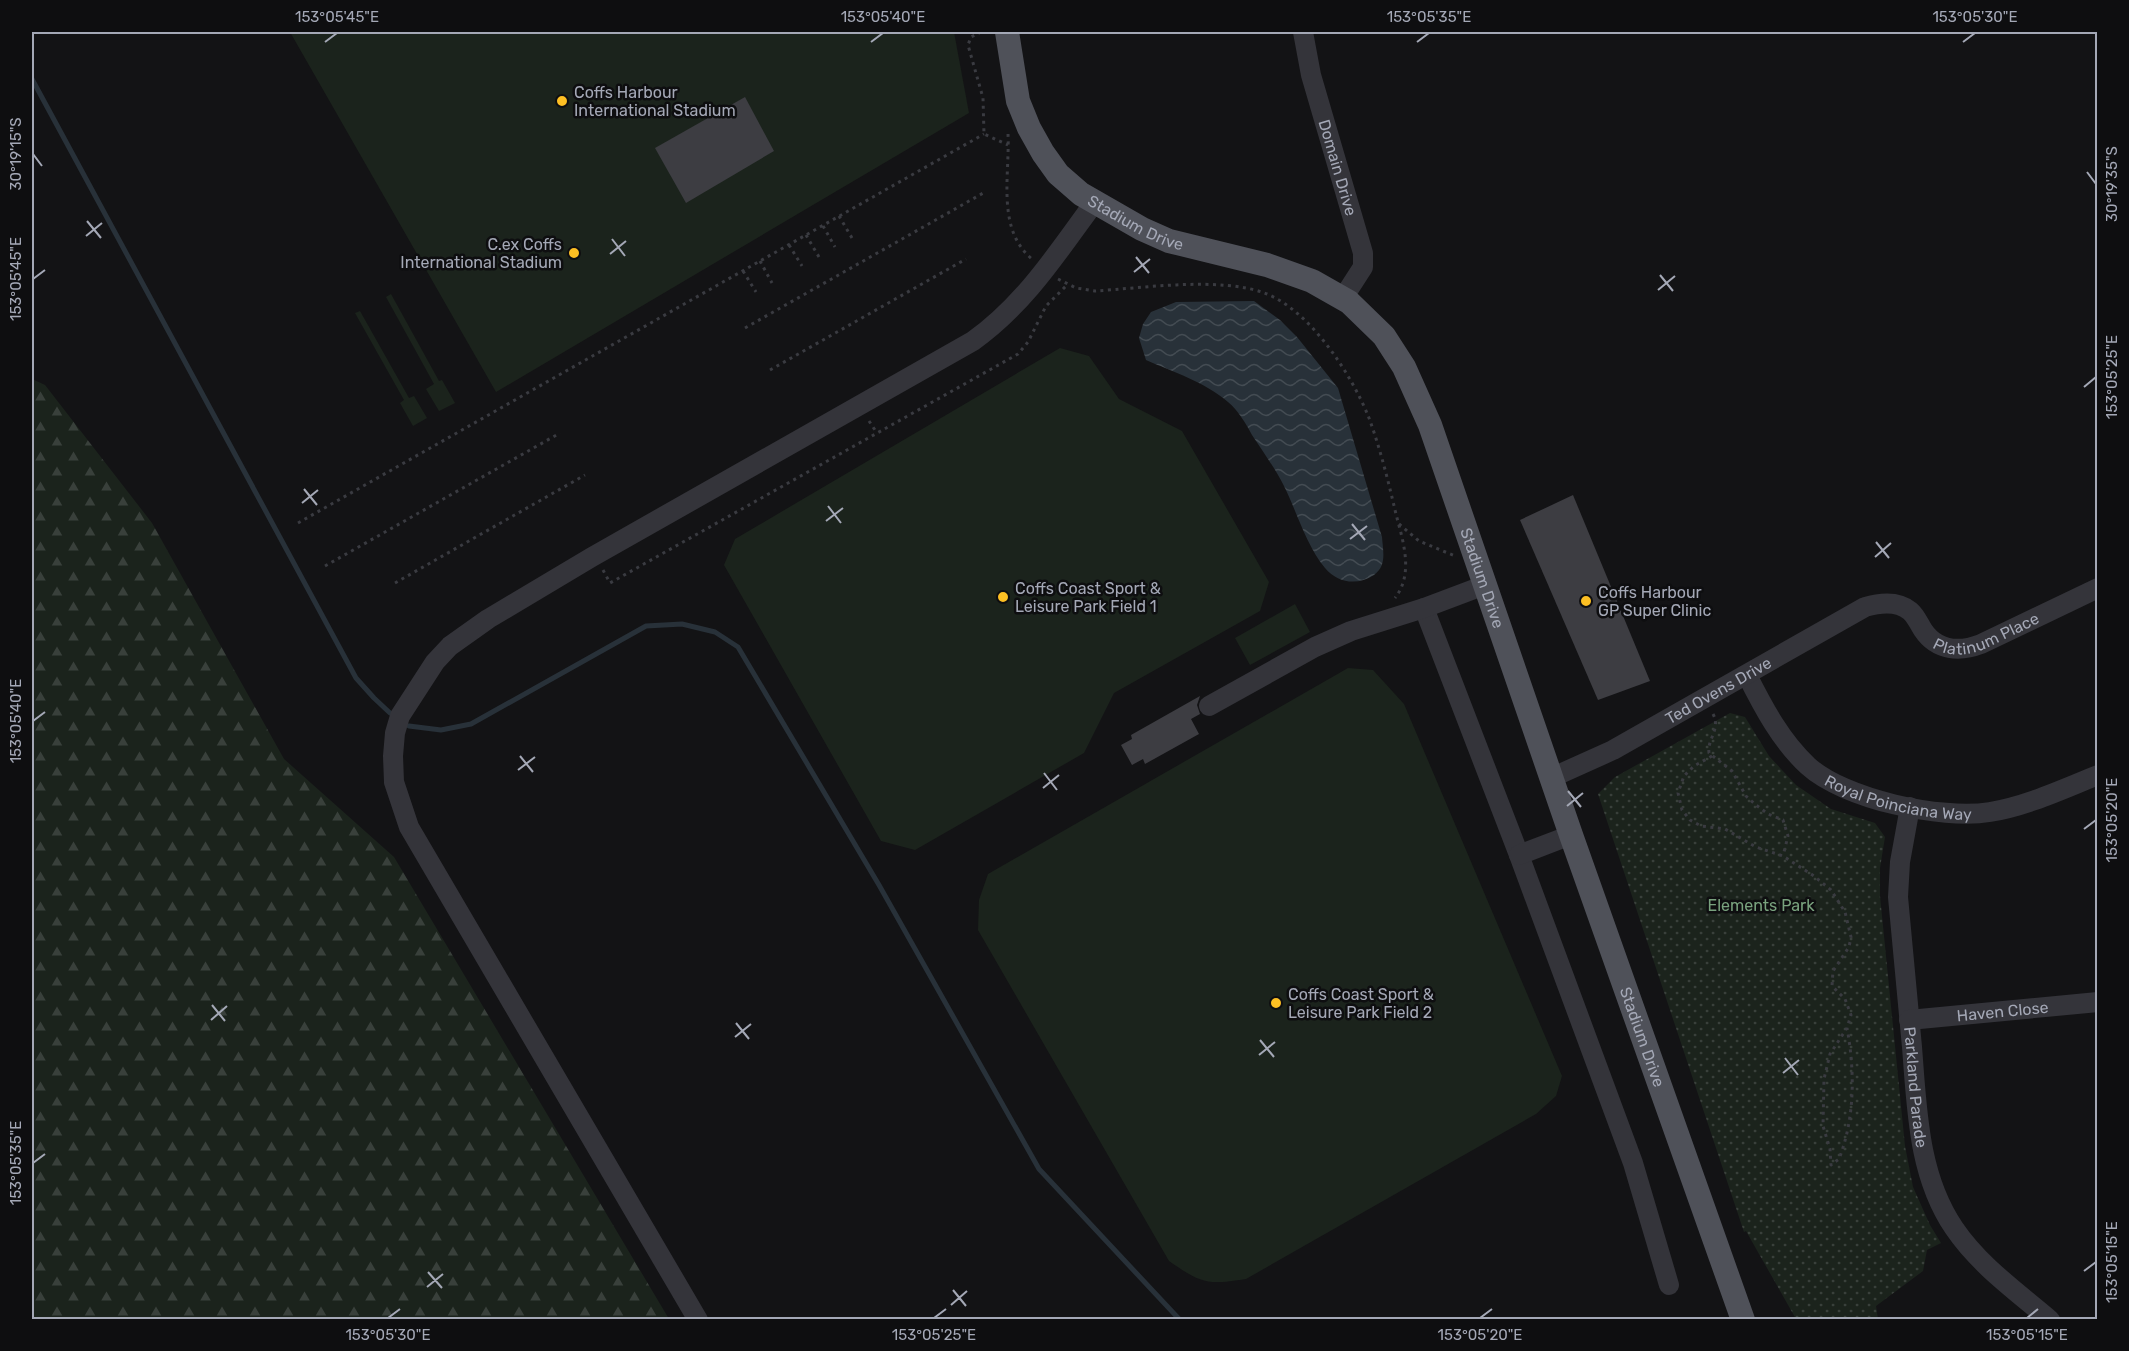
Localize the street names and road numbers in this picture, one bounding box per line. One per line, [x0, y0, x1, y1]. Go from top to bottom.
street label: Domain Drive [1315, 117, 1361, 218]
street label: Stadium Drive [1085, 191, 1185, 254]
street label: Stadium Drive [1457, 525, 1509, 631]
street label: Platinum Place [1930, 608, 2042, 658]
street label: Ted Ovens Drive [1662, 653, 1775, 728]
street label: Royal Poinciana Way [1822, 771, 1972, 823]
street label: Stadium Drive [1616, 984, 1669, 1089]
street label: Haven Close [1956, 997, 2049, 1025]
street label: Parkland Parade [1901, 1026, 1932, 1149]

